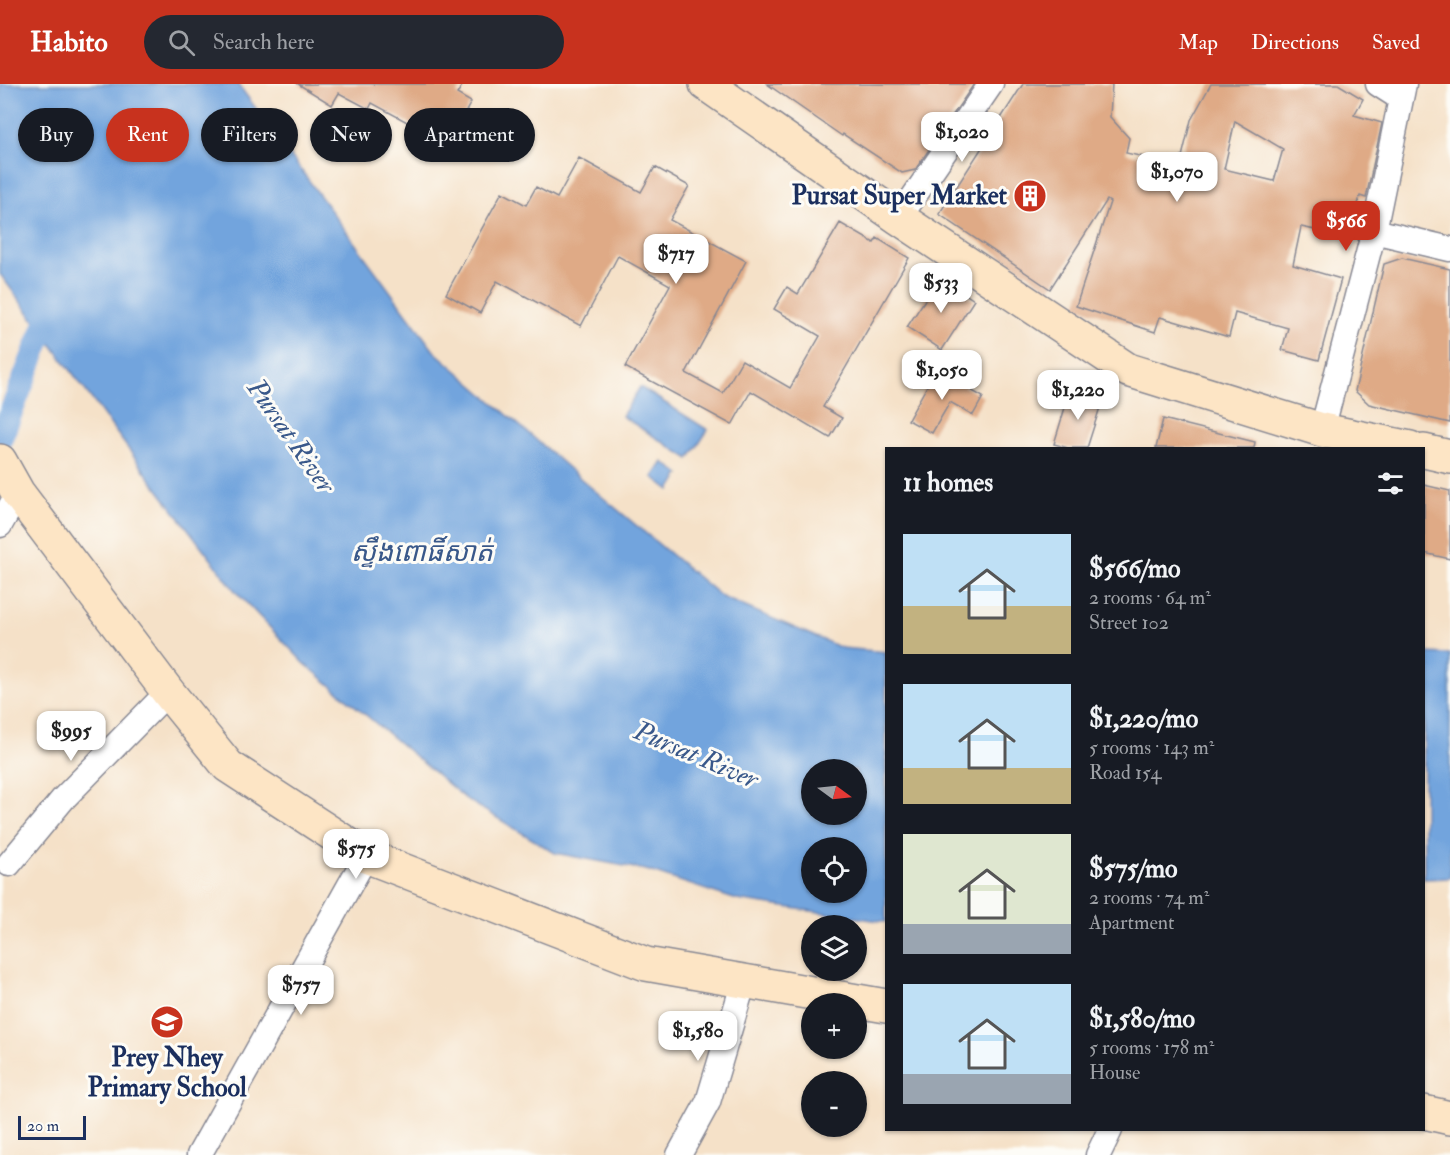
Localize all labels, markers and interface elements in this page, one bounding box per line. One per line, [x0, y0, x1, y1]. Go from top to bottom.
search box [144, 15, 564, 69]
text: Habito [30, 25, 108, 60]
icon: search [165, 26, 198, 59]
text: Search here [213, 28, 315, 56]
text: Map [1178, 29, 1218, 56]
text: Directions [1251, 29, 1339, 56]
text: Saved [1372, 29, 1420, 56]
chip: Buy [18, 108, 94, 162]
chip: Rent [106, 108, 189, 162]
chip: Filters [201, 108, 298, 162]
chip: New [310, 108, 392, 162]
chip: Apartment [404, 108, 535, 162]
pin: $1,020 [913, 112, 1011, 163]
text: $1,020 [935, 119, 989, 144]
pin: $1,070 [1128, 152, 1226, 203]
text: $1,070 [1151, 159, 1203, 184]
building icon: Pursat Super Market [1012, 178, 1048, 214]
place label: Pursat Super Market [792, 180, 1008, 213]
pin: $566 [1310, 201, 1382, 252]
text: $566 [1326, 208, 1366, 233]
pin: $717 [640, 234, 712, 285]
text: $717 [658, 241, 694, 266]
pin: $533 [905, 263, 977, 314]
text: $533 [923, 270, 959, 295]
pin: $1,050 [893, 350, 991, 401]
text: $1,050 [916, 357, 968, 382]
pin: $1,220 [1029, 370, 1127, 421]
water label: Pursat River [239, 372, 343, 501]
text: $1,220 [1051, 377, 1105, 402]
text: 11 homes [903, 467, 993, 499]
icon: filters [1374, 467, 1407, 500]
water label: ស្ទឹងពោធិ៍សាត់ [351, 535, 495, 569]
text: $566/mo [1089, 553, 1181, 585]
icon: home [951, 558, 1023, 630]
text: 2 rooms · 64 m² [1089, 585, 1211, 610]
text: Street 102 [1089, 610, 1169, 635]
text: $1,220/mo [1089, 703, 1198, 735]
icon: home [951, 708, 1023, 780]
pin: $995 [35, 711, 107, 762]
water label: Pursat River [628, 714, 765, 797]
text: $995 [51, 718, 91, 743]
text: 5 rooms · 143 m² [1089, 735, 1214, 760]
north arrow [801, 759, 867, 825]
map controls [801, 759, 867, 1137]
text: Road 154 [1089, 760, 1161, 785]
pin: $575 [320, 829, 392, 880]
text: $575 [337, 836, 375, 861]
button: locate [801, 837, 867, 903]
text: $575/mo [1089, 853, 1178, 885]
icon: home [951, 858, 1023, 930]
text: 2 rooms · 74 m² [1089, 885, 1210, 910]
text: Apartment [1089, 910, 1174, 935]
button: layers [801, 915, 867, 981]
pin: $757 [265, 965, 337, 1016]
text: $757 [282, 972, 320, 997]
button: + [801, 993, 867, 1059]
text: $1,580/mo [1089, 1003, 1195, 1035]
school or university icon: Prey Nhey Primary School [149, 1004, 185, 1040]
icon: home [951, 1008, 1023, 1080]
pin: $1,580 [649, 1011, 747, 1062]
text: $1,580 [672, 1018, 724, 1043]
text: 5 rooms · 178 m² [1089, 1035, 1214, 1060]
place label: Prey Nhey Primary School [87, 1042, 247, 1105]
text: House [1089, 1060, 1140, 1085]
button: − [801, 1071, 867, 1137]
scale bar [18, 1113, 86, 1140]
text: 20 m [27, 1116, 59, 1136]

